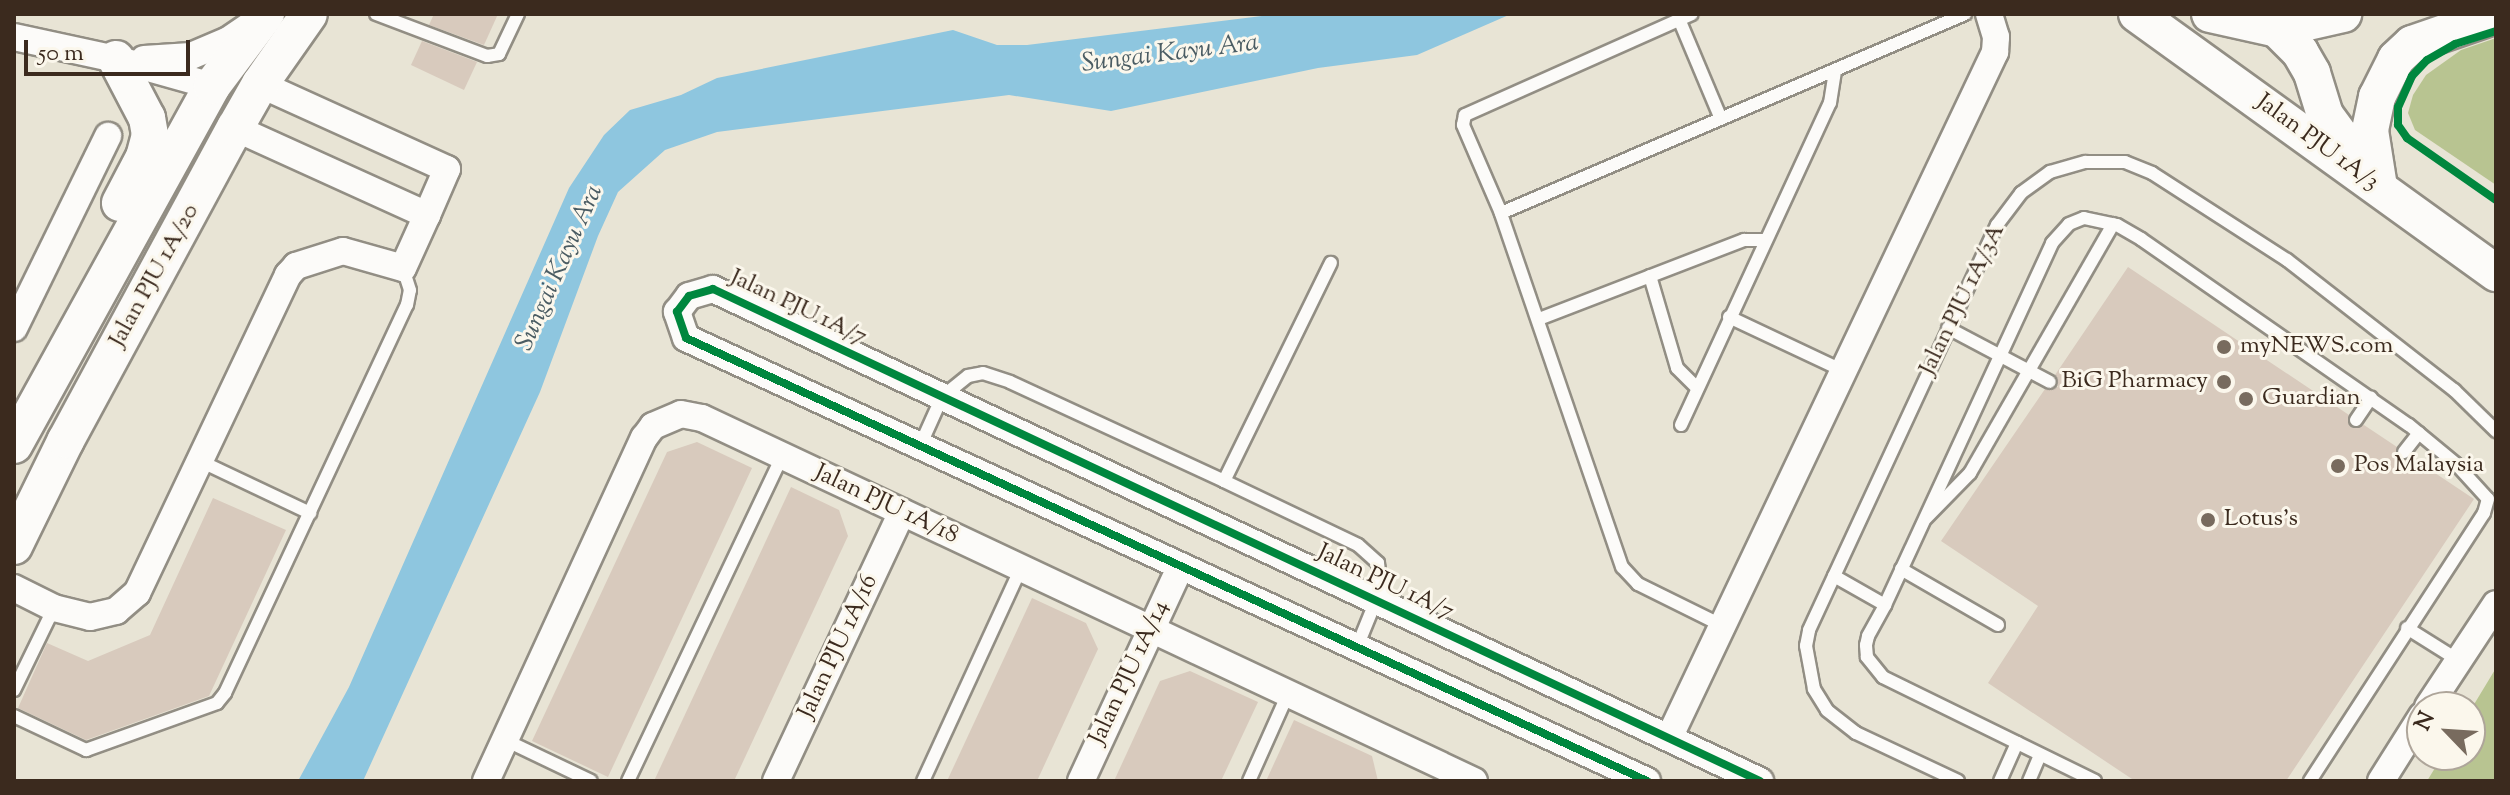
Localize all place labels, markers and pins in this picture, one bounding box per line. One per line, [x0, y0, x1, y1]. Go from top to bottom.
place label: myNEWS.com [2240, 333, 2393, 361]
marker: myNEWS.com [2215, 338, 2233, 356]
place label: BiG Pharmacy [2061, 368, 2208, 396]
marker: BiG Pharmacy [2215, 373, 2233, 391]
place label: Guardian [2262, 385, 2361, 413]
marker: Guardian [2237, 390, 2255, 408]
place label: Pos Malaysia [2354, 452, 2484, 480]
marker: Pos Malaysia [2329, 457, 2347, 475]
place label: Lotus's [2224, 506, 2298, 534]
marker: Lotus's [2199, 511, 2217, 529]

